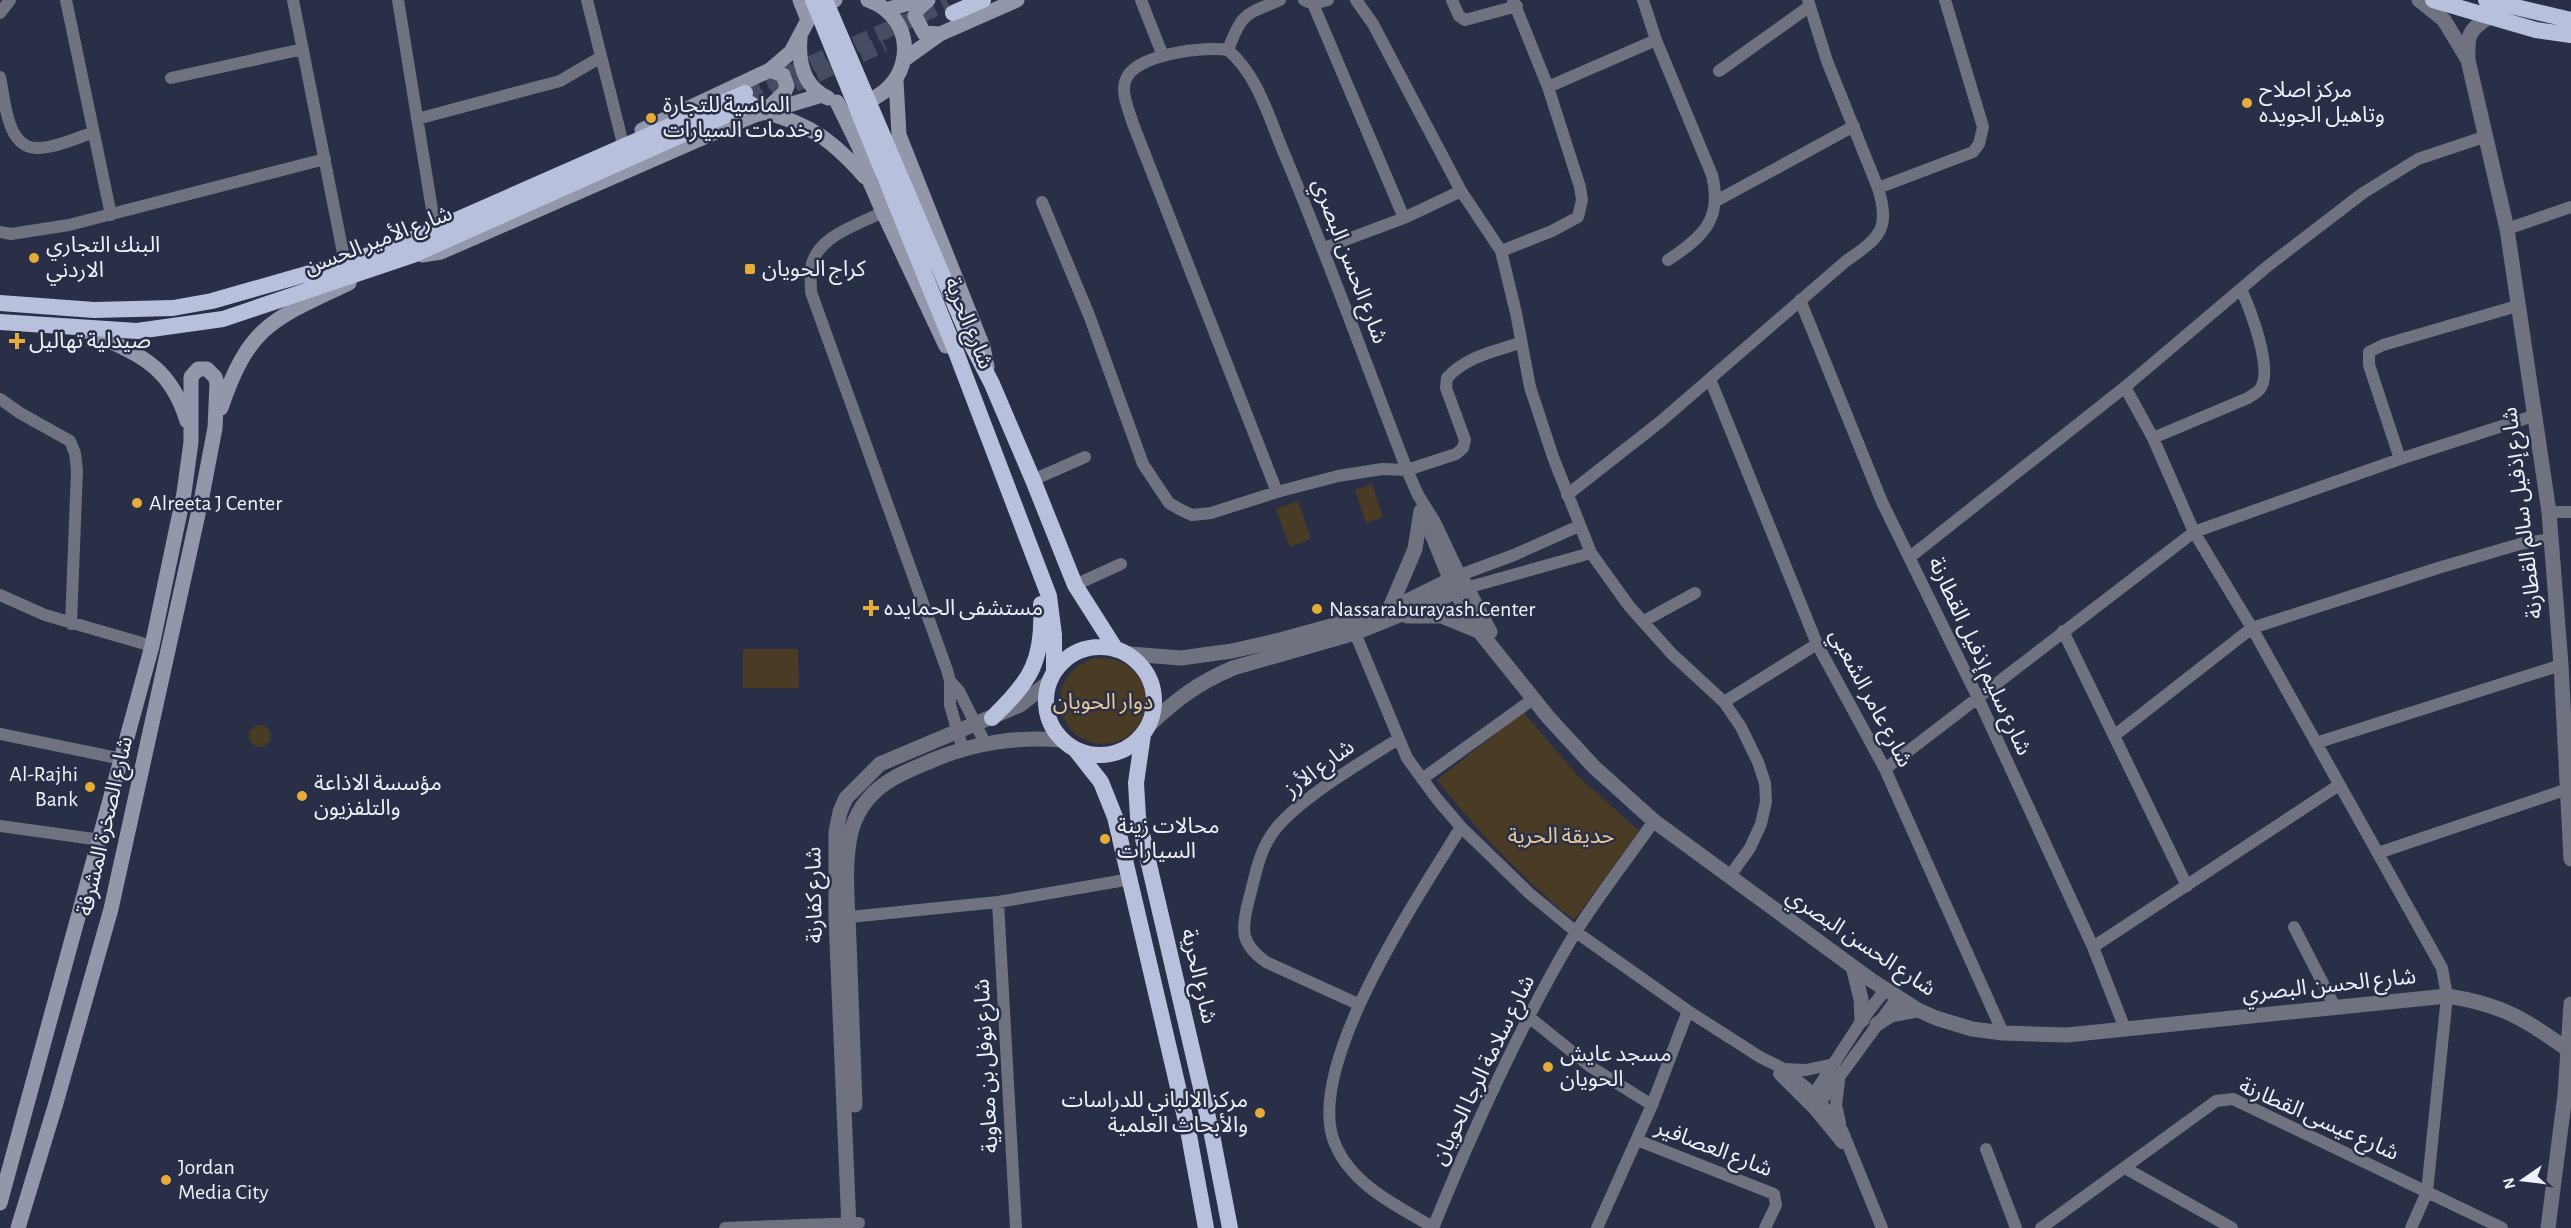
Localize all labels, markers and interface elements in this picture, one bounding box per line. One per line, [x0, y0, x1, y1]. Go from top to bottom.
place label: مركز اصلاح وتاهيل الجويده [2259, 79, 2385, 127]
place label: الماسية للتجارة و خدمات السيارات [663, 94, 823, 143]
marker: مركز اصلاح وتاهيل الجويده [2240, 96, 2254, 110]
marker: الماسية للتجارة و خدمات السيارات [644, 111, 658, 125]
street label: شارع الحسن البصري [1304, 176, 1392, 348]
street label: شارع الأمير الحسن [301, 201, 457, 283]
place label: البنك التجاري الاردني [46, 234, 160, 286]
marker: البنك التجاري الاردني [27, 251, 41, 265]
place label: كراج الحويان [762, 258, 866, 285]
marker: كراج الحويان [743, 262, 757, 276]
street label: شارع الحرية [936, 274, 997, 374]
place label: صيدلية تهاليل [29, 330, 151, 353]
marker: صيدلية تهاليل [10, 334, 24, 348]
street label: شارع إذفيل سالم القطارنة [2498, 405, 2551, 620]
place label: Alreeta J Center [149, 492, 282, 514]
marker: Alreeta J Center [130, 496, 144, 510]
street label: شارع سليم إذفيل القطارنة [1920, 554, 2036, 761]
place label: مستشفى الحمايده [884, 597, 1043, 620]
place label: Nassaraburayash.Center [1329, 598, 1535, 620]
marker: مستشفى الحمايده [862, 599, 880, 617]
marker: Nassaraburayash.Center [1310, 602, 1324, 616]
street label: شارع عامر الشعبي [1821, 625, 1917, 773]
park label: دوار الحويان [1053, 691, 1153, 715]
street label: شارع الصخرة المشرفة [74, 734, 141, 919]
street label: شارع الأرز [1279, 735, 1361, 805]
place label: Al-Rajhi Bank [9, 763, 78, 810]
place label: مؤسسة الاذاعة والتلفزيون [314, 772, 442, 820]
marker: Al-Rajhi Bank [83, 780, 97, 794]
marker: مؤسسة الاذاعة والتلفزيون [295, 789, 309, 803]
place label: محالات زينة السيارات [1117, 815, 1219, 864]
park label: حديقة الحرية [1508, 825, 1614, 848]
marker: محالات زينة السيارات [1098, 832, 1112, 846]
street label: شارع كفارنة [802, 846, 831, 944]
street label: شارع الحسن البصري [1780, 884, 1940, 1004]
street label: شارع الحرية [1173, 926, 1221, 1027]
street label: شارع الحسن البصري [2241, 965, 2418, 1010]
street label: شارع سلامة الرجا الحويان [1428, 972, 1543, 1170]
street label: شارع نوفل بن معاوية [970, 978, 1007, 1154]
place label: مسجد عايش الحويان [1560, 1043, 1672, 1091]
marker: مسجد عايش الحويان [1541, 1060, 1555, 1074]
street label: شارع عيسى القطارنة [2234, 1074, 2402, 1169]
place label: مركز الالباني للدراسات والأبحاث العلمية [1061, 1089, 1248, 1137]
marker: مركز الالباني للدراسات والأبحاث العلمية [1253, 1106, 1267, 1120]
street label: شارع العصافير [1650, 1115, 1775, 1185]
north arrow [2493, 1150, 2553, 1210]
place label: Jordan Media City [178, 1156, 269, 1203]
marker: Jordan Media City [159, 1173, 173, 1187]
text: N [2500, 1176, 2519, 1191]

